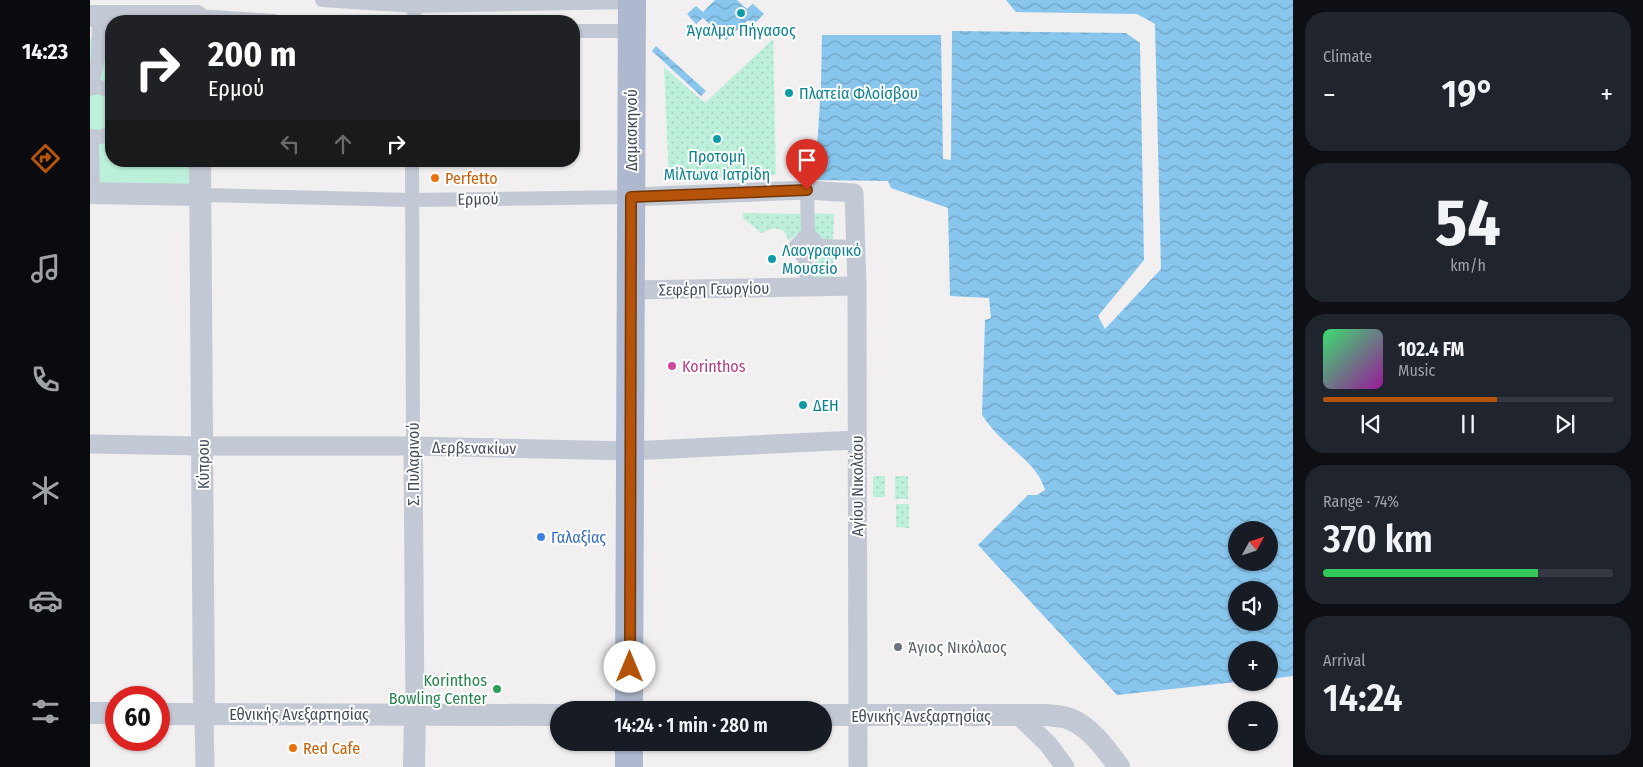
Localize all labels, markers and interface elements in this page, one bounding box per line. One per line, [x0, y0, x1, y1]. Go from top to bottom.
marker: Άγαλμα Πήγασος [735, 7, 747, 19]
place label: Άγαλμα Πήγασος [686, 21, 796, 40]
text: 200 m [208, 33, 296, 75]
icon: right [125, 35, 190, 100]
text: 14:23 [22, 38, 68, 65]
text: Climate [1323, 47, 1372, 66]
text: 19° [1441, 71, 1494, 117]
text: Ερμού [208, 75, 264, 102]
text: − [1323, 78, 1336, 111]
text: + [1600, 78, 1613, 111]
place label: Πλατεία Φλοίσβου [799, 84, 918, 103]
marker: Πλατεία Φλοίσβου [783, 87, 795, 99]
street label: Δαμασκηνού [622, 89, 641, 171]
icon: left [276, 130, 304, 158]
icon: ahead [329, 130, 357, 158]
icon: right [382, 130, 410, 158]
marker: Προτομή Μίλτωνα Ιατρίδη [711, 133, 723, 145]
pin [786, 139, 828, 190]
icon: directions [28, 141, 63, 176]
icon: arrive [793, 146, 821, 174]
place label: Προτομή Μίλτωνα Ιατρίδη [664, 147, 770, 184]
place label: Perfetto [445, 169, 498, 188]
marker: Perfetto [429, 172, 441, 184]
text: 54 [1435, 184, 1501, 262]
street label: Ερμού [457, 189, 499, 209]
place label: Λαογραφικό Μουσείο [782, 241, 861, 278]
icon: music [28, 251, 63, 286]
marker: Λαογραφικό Μουσείο [766, 253, 778, 265]
text: km/h [1450, 256, 1486, 275]
street label: Σεφέρη Γεωργίου [658, 279, 770, 299]
text: 102.4 FM [1398, 338, 1464, 361]
place label: Korinthos [682, 357, 746, 376]
marker: Korinthos [666, 360, 678, 372]
text: Music [1398, 361, 1435, 380]
icon: phone [28, 362, 63, 397]
place label: ΔΕΗ [813, 396, 839, 415]
marker: ΔΕΗ [797, 399, 809, 411]
icon: previous [1357, 410, 1385, 438]
icon: pause [1454, 410, 1482, 438]
icon: next [1551, 410, 1579, 438]
street label: Σ. Πυλαρινού [404, 422, 423, 506]
street label: Αγίου Νικολάου [848, 435, 867, 537]
street label: Δερβενακίων [432, 438, 516, 458]
street label: Κύπρου [194, 439, 213, 489]
icon: climate [28, 473, 63, 508]
text: Range · 74% [1323, 492, 1399, 511]
text: 370 km [1323, 516, 1433, 562]
north arrow [1228, 521, 1278, 571]
map controls [1228, 521, 1278, 751]
place label: Γαλαξίας [551, 528, 606, 547]
marker: Γαλαξίας [535, 531, 547, 543]
button: sound [1228, 581, 1278, 631]
icon: car [28, 583, 63, 618]
place label: Άγιος Νικόλαος [908, 638, 1007, 657]
position arrow [603, 640, 655, 692]
marker: Άγιος Νικόλαος [892, 641, 904, 653]
button: + [1228, 641, 1278, 691]
text: Arrival [1323, 651, 1365, 670]
place label: Korinthos Bowling Center [389, 671, 487, 708]
text: 14:24 [1323, 675, 1403, 721]
marker: Korinthos Bowling Center [491, 683, 503, 695]
speed limit sign: 60 [105, 686, 170, 751]
icon: filters [28, 694, 63, 729]
button: − [1228, 701, 1278, 751]
street label: Εθνικής Ανεξαρτησίας [229, 705, 369, 724]
street label: Εθνικής Ανεξαρτησίας [851, 707, 991, 726]
text: 14:24 · 1 min · 280 m [614, 714, 768, 737]
place label: Red Cafe [303, 739, 360, 758]
marker: Red Cafe [287, 742, 299, 754]

